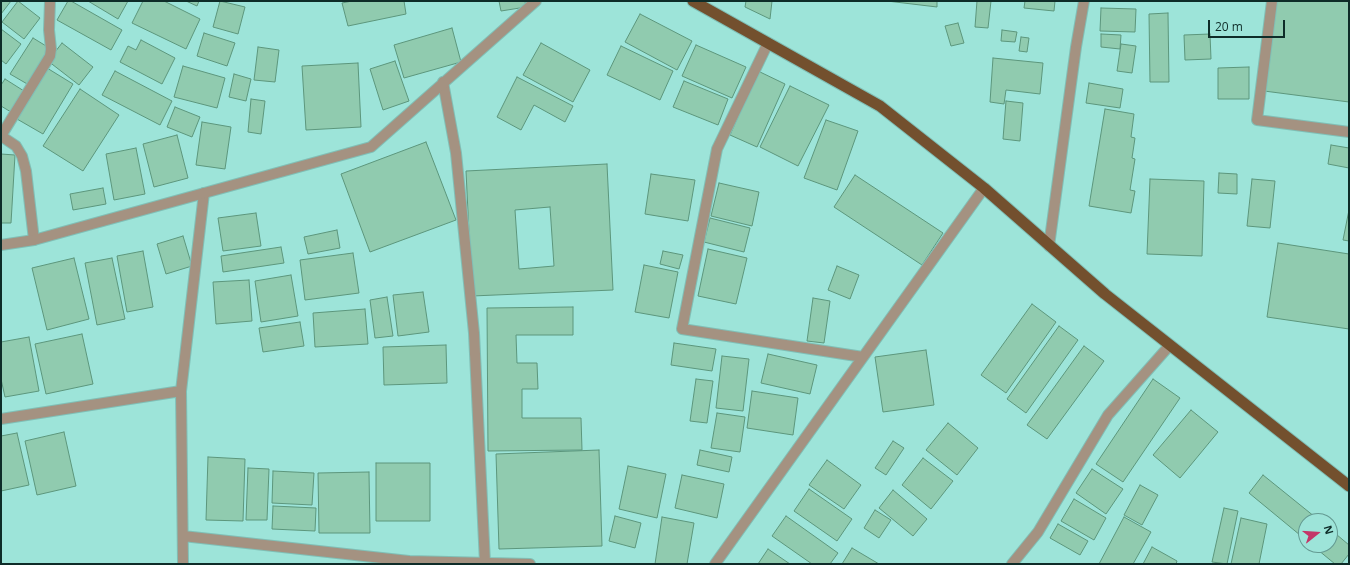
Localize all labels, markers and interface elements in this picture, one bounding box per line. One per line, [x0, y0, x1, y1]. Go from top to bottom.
scale bar [1210, 12, 1287, 38]
text: 20 m [1215, 18, 1243, 35]
north arrow [1298, 513, 1338, 553]
text: N [1321, 523, 1337, 536]

